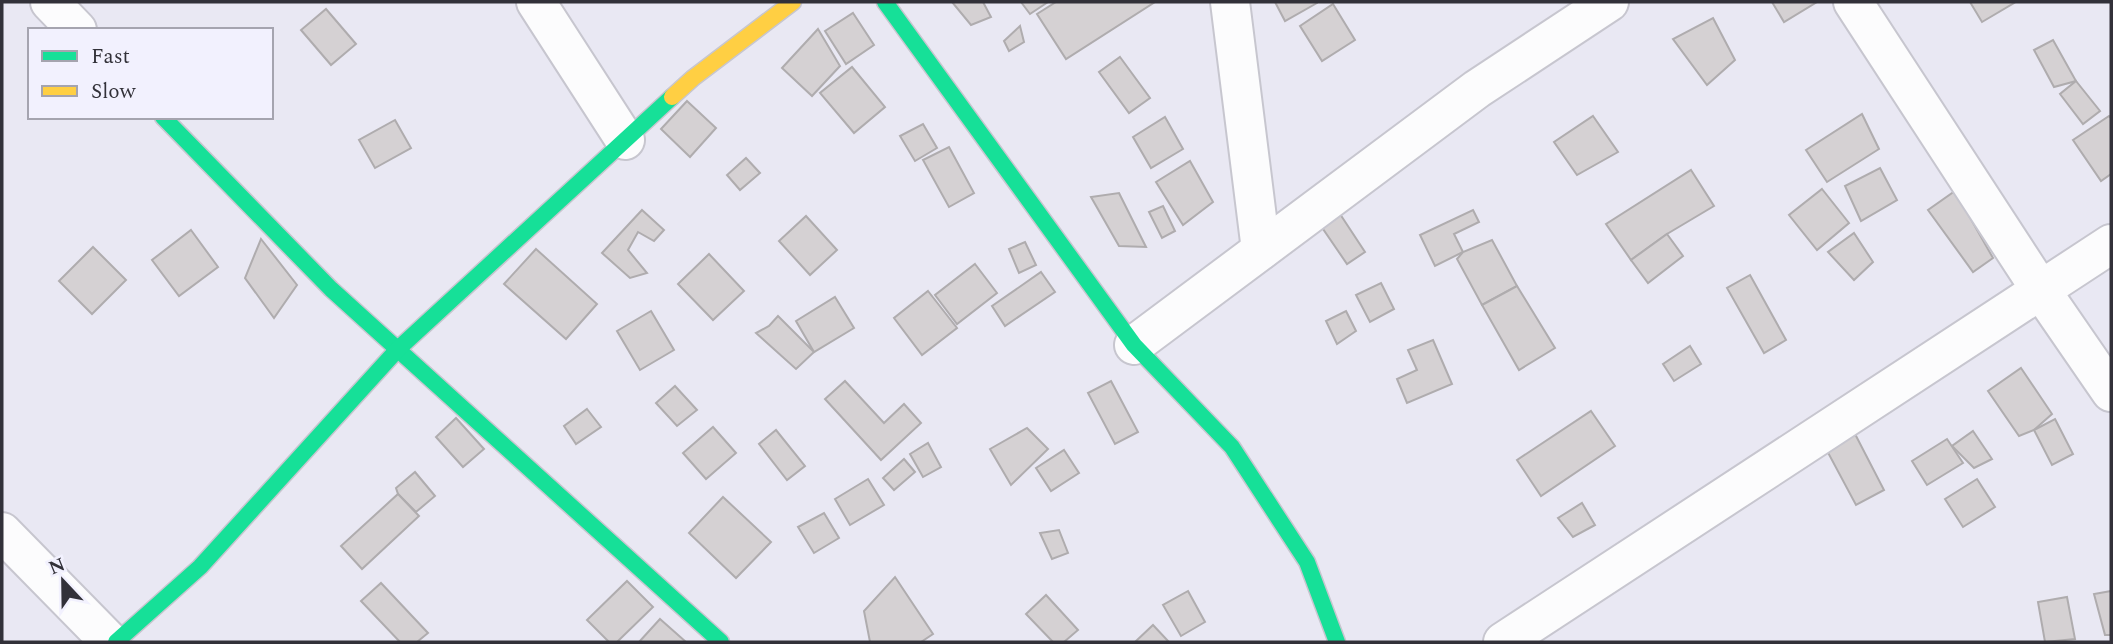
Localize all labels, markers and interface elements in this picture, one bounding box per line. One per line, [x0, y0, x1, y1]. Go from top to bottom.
legend [28, 28, 273, 119]
text: Fast [91, 41, 130, 73]
text: Slow [91, 76, 137, 108]
north arrow [28, 546, 98, 616]
text: N [45, 550, 70, 583]

